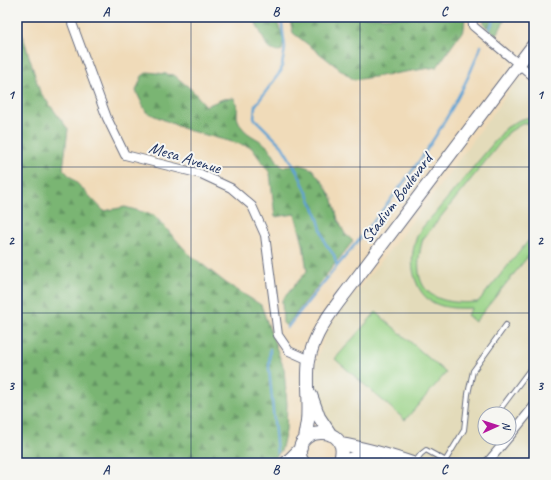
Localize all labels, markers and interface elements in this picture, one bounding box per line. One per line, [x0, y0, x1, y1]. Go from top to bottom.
text: A [103, 4, 111, 20]
text: B [273, 4, 281, 20]
text: C [441, 4, 449, 20]
text: 1 [8, 87, 16, 103]
text: 1 [537, 87, 545, 103]
street label: Mesa Avenue [147, 137, 225, 179]
street label: Stadium Boulevard [356, 147, 438, 247]
text: 2 [8, 233, 15, 249]
text: 2 [537, 233, 544, 249]
text: 3 [8, 378, 15, 394]
text: 3 [537, 378, 544, 394]
north arrow [477, 406, 517, 446]
text: N [500, 422, 514, 431]
text: A [103, 462, 111, 478]
text: B [273, 462, 281, 478]
text: C [441, 462, 449, 478]

